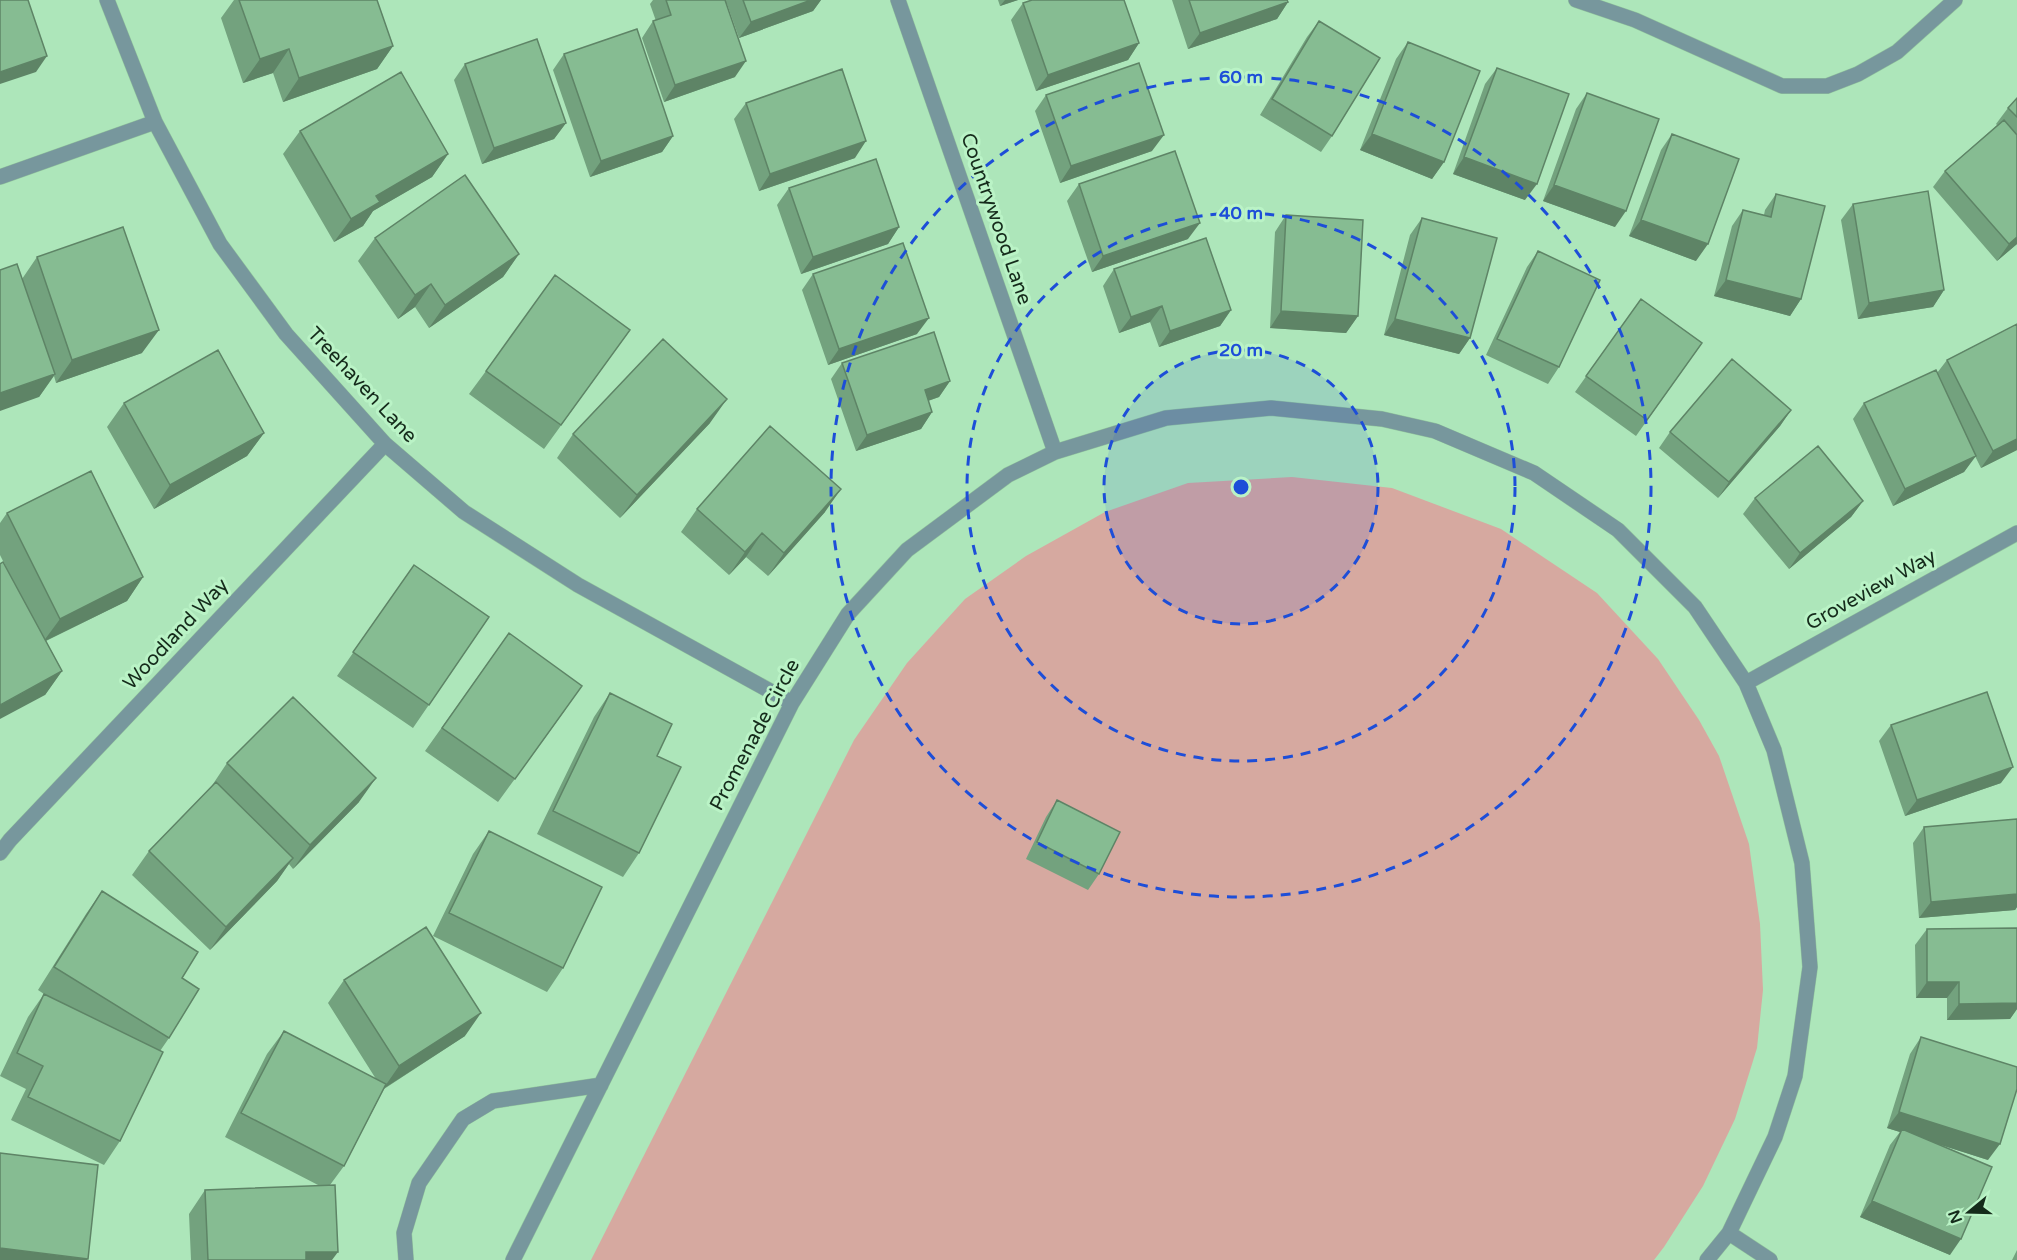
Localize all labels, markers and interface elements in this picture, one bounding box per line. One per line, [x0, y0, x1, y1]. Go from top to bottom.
text: 60 m [1219, 66, 1263, 88]
street label: Countrywood Lane [955, 130, 1037, 308]
text: 40 m [1219, 202, 1263, 224]
street label: Treehaven Lane [302, 322, 422, 448]
text: 20 m [1219, 339, 1263, 361]
centre of rings [1231, 477, 1251, 497]
street label: Groveview Way [1802, 544, 1941, 636]
street label: Woodland Way [118, 573, 234, 695]
street label: Promenade Circle [705, 655, 805, 815]
north arrow [1939, 1182, 1999, 1242]
text: N [1944, 1207, 1967, 1226]

